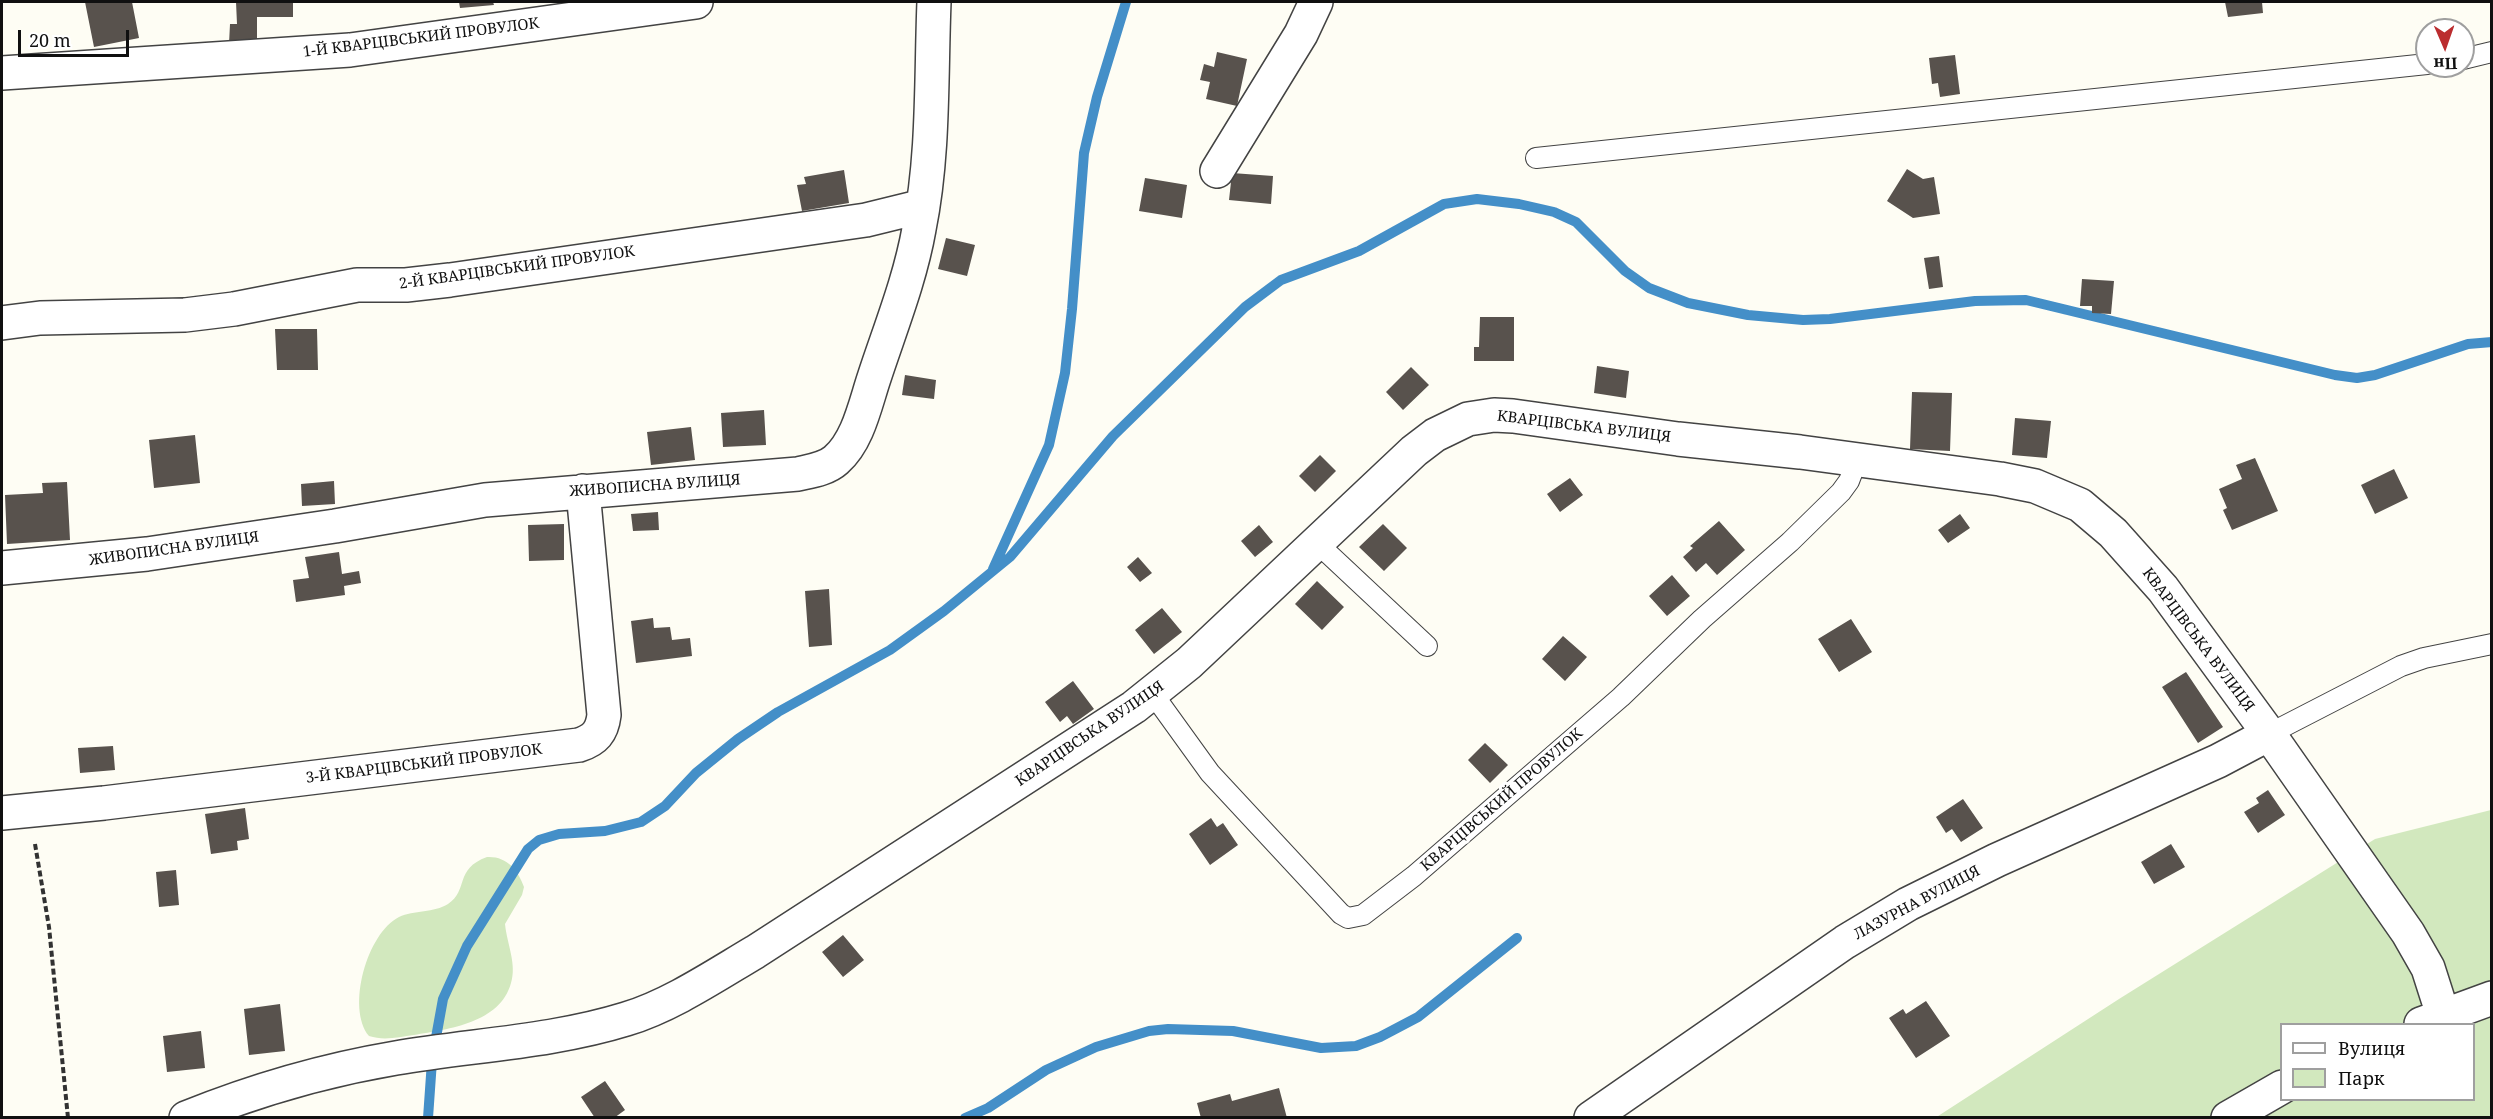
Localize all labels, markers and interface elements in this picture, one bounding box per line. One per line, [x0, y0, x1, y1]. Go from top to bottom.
street label: 1-Й КВАРЦІВСЬКИЙ ПРОВУЛОК [302, 15, 540, 61]
scale bar [21, 18, 132, 56]
north arrow [2415, 18, 2475, 78]
text: 20 m [29, 28, 71, 52]
text: Пн [2433, 53, 2458, 75]
street label: 2-Й КВАРЦІВСЬКИЙ ПРОВУЛОК [398, 243, 636, 293]
street label: КВАРЦІВСЬКА ВУЛИЦЯ [1496, 407, 1672, 447]
street label: ЖИВОПИСНА ВУЛИЦЯ [569, 471, 741, 501]
street label: ЖИВОПИСНА ВУЛИЦЯ [88, 528, 260, 570]
street label: КВАРЦІВСЬКА ВУЛИЦЯ [2138, 565, 2258, 715]
street label: КВАРЦІВСЬКА ВУЛИЦЯ [1012, 678, 1168, 790]
street label: КВАРЦІВСЬКИЙ ПРОВУЛОК [1417, 725, 1587, 875]
street label: 3-Й КВАРЦІВСЬКИЙ ПРОВУЛОК [305, 741, 543, 787]
street label: ЛАЗУРНА ВУЛИЦЯ [1851, 862, 1983, 944]
legend [2280, 1023, 2475, 1101]
text: Вулиця [2338, 1036, 2405, 1060]
text: Парк [2338, 1066, 2385, 1090]

